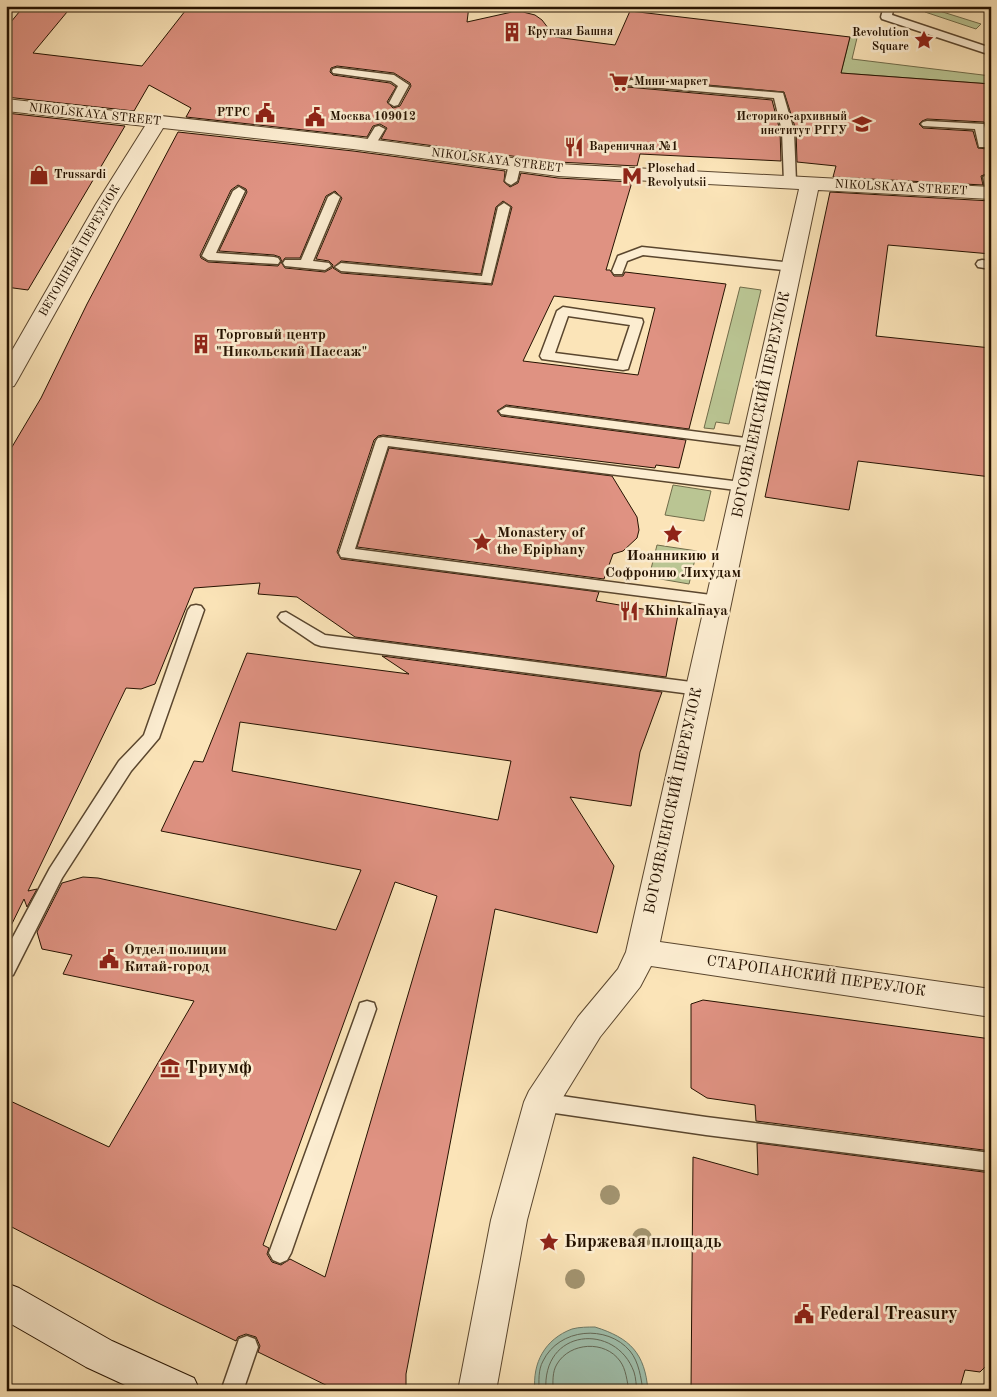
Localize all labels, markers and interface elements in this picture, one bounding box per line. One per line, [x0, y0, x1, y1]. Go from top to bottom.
building icon: Круглая Башня [501, 21, 523, 43]
place label: Круглая Башня [527, 26, 613, 38]
place label: Revolution Square [852, 27, 909, 53]
place icon: Revolution Square [913, 29, 935, 51]
supermarket icon: Мини-маркет [608, 71, 630, 93]
place label: Мини-маркет [634, 76, 708, 88]
street label: NIKOLSKAYA STREET [28, 102, 162, 128]
public building icon: РТРС [254, 102, 276, 124]
public building icon: Москва 109012 [304, 106, 326, 128]
place label: РТРС [217, 107, 250, 119]
place label: Москва 109012 [330, 111, 416, 123]
place label: Историко-архивный институт РГГУ [736, 111, 848, 137]
school or university icon: Историко-архивный институт РГГУ [851, 113, 873, 135]
restaurant icon: Вареничная №1 [563, 136, 585, 158]
place label: Вареничная №1 [589, 141, 678, 153]
street label: NIKOLSKAYA STREET [430, 147, 564, 175]
place label: Ploschad Revolyutsii [647, 163, 707, 189]
shop icon: Trussardi [28, 164, 50, 186]
metro station icon: Ploschad Revolyutsii [621, 165, 643, 187]
place label: Trussardi [54, 169, 106, 181]
street label: NIKOLSKAYA STREET [834, 179, 968, 197]
street label: ВЕТОШНЫЙ ПЕРЕУЛОК [35, 181, 123, 319]
street label: БОГОЯВЛЕНСКИЙ ПЕРЕУЛОК [727, 289, 793, 520]
place label: Торговый центр "Никольский Пассаж" [216, 328, 367, 360]
building icon: Торговый центр "Никольский Пассаж" [190, 333, 212, 355]
place icon: Иоанникию и Софронию Лихудам [662, 523, 684, 545]
place label: Monastery of the Epiphany [497, 526, 586, 558]
place icon: Monastery of the Epiphany [471, 531, 493, 553]
place label: Иоанникию и Софронию Лихудам [605, 549, 741, 581]
restaurant icon: Khinkalnaya [618, 600, 640, 622]
place label: Khinkalnaya [644, 604, 728, 619]
street label: БОГОЯВЛЕНСКИЙ ПЕРЕУЛОК [639, 685, 705, 916]
place label: Отдел полиции Китай-город [124, 943, 227, 975]
public building icon: Отдел полиции Китай-город [98, 948, 120, 970]
street label: СТАРОПАНСКИЙ ПЕРЕУЛОК [705, 950, 927, 1000]
museum icon: Триумф [159, 1057, 181, 1079]
place label: Триумф [185, 1059, 252, 1078]
place icon: Биржевая площадь [538, 1231, 560, 1253]
place label: Биржевая площадь [564, 1233, 722, 1251]
public building icon: Federal Treasury [793, 1303, 815, 1325]
place label: Federal Treasury [819, 1305, 958, 1323]

